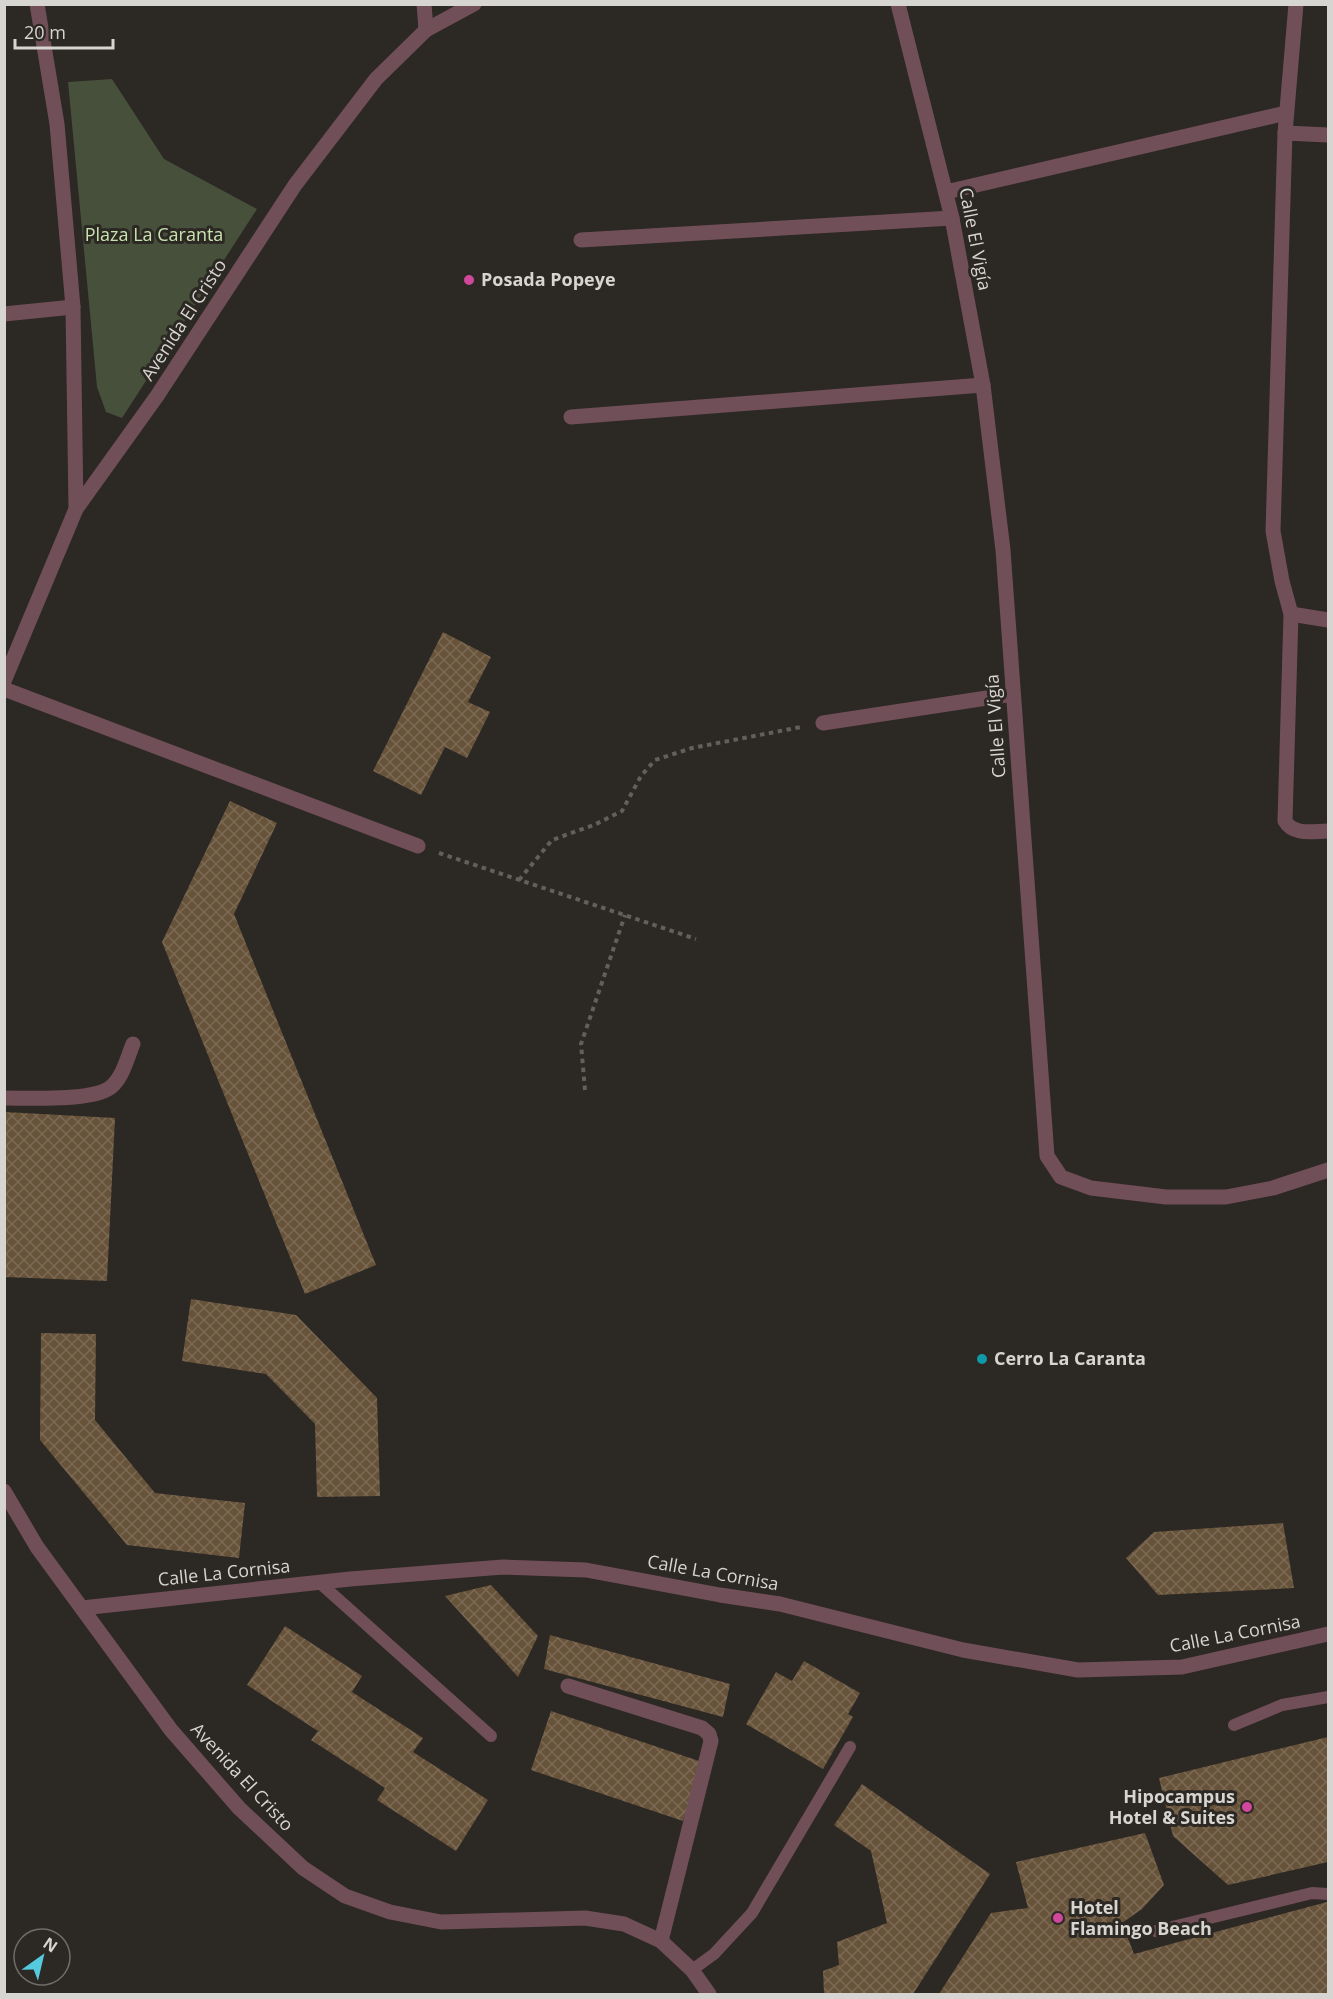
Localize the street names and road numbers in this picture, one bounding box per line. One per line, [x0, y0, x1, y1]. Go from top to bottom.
street label: Calle El Vigía [954, 185, 998, 292]
street label: Avenida El Cristo [135, 254, 231, 385]
street label: Calle El Vigía [979, 673, 1011, 779]
street label: Calle La Cornisa [646, 1549, 781, 1595]
street label: Calle La Cornisa [157, 1553, 291, 1591]
street label: Calle La Cornisa [1167, 1609, 1302, 1657]
street label: Avenida El Cristo [186, 1717, 299, 1836]

